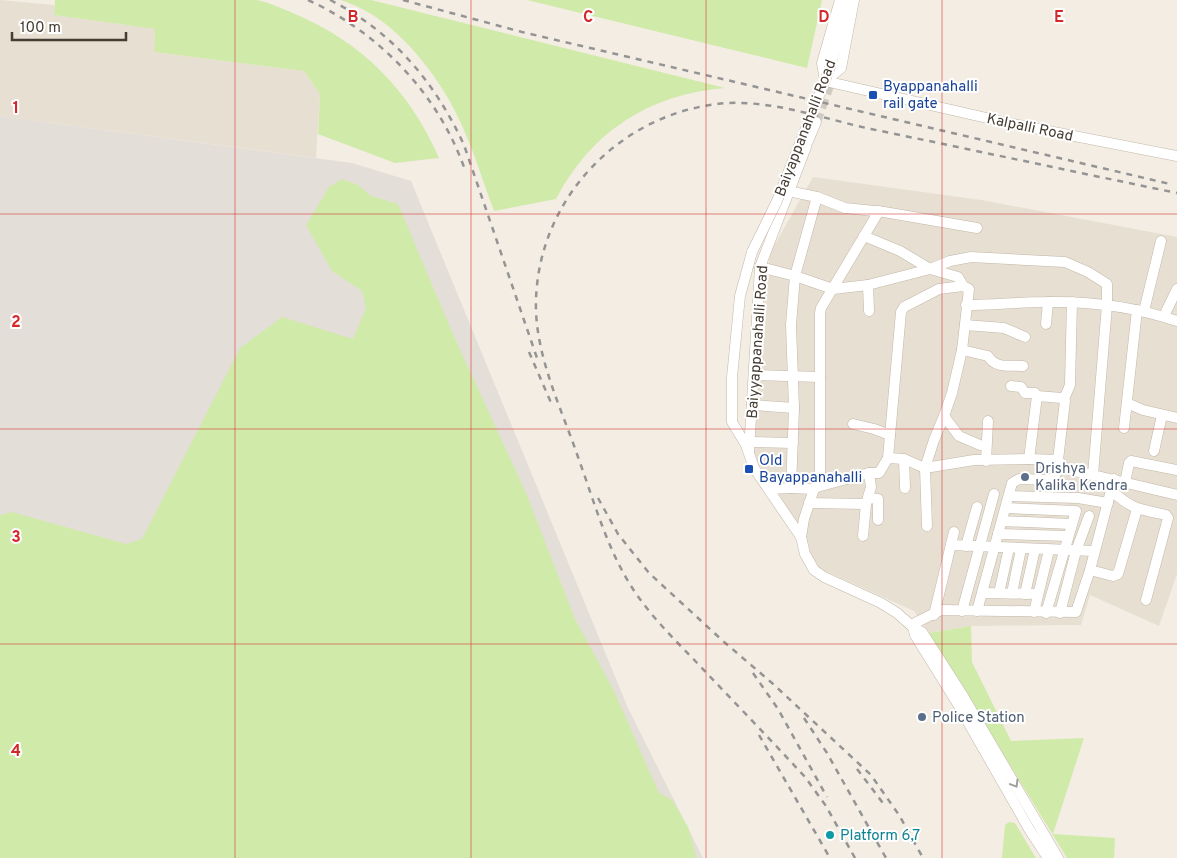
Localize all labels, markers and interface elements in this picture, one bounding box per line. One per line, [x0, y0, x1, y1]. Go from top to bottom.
text: B [347, 8, 359, 28]
text: C [583, 8, 593, 28]
text: D [818, 8, 830, 28]
text: E [1054, 8, 1064, 28]
scale bar [12, 10, 126, 42]
text: 100 m [20, 19, 61, 38]
street label: Baiyappanahalli Road [771, 57, 841, 200]
place label: Byappanahalli rail gate [883, 78, 978, 114]
marker: Byappanahalli rail gate [867, 89, 879, 101]
text: 1 [13, 99, 19, 119]
street label: Kalpalli Road [985, 110, 1075, 147]
street label: Baiyyappanahalli Road [744, 265, 773, 419]
text: 2 [11, 313, 21, 333]
place label: Old Bayappanahalli [759, 452, 862, 488]
place label: Drishya Kalika Kendra [1035, 460, 1128, 496]
marker: Old Bayappanahalli [743, 463, 755, 475]
marker: Drishya Kalika Kendra [1019, 471, 1031, 483]
text: 3 [11, 528, 21, 548]
place label: Police Station [932, 709, 1025, 728]
marker: Police Station [916, 711, 928, 723]
text: 4 [11, 742, 21, 762]
one-way arrow [1008, 779, 1018, 788]
place label: Platform 6,7 [840, 827, 920, 846]
marker: Platform 6,7 [824, 829, 836, 841]

